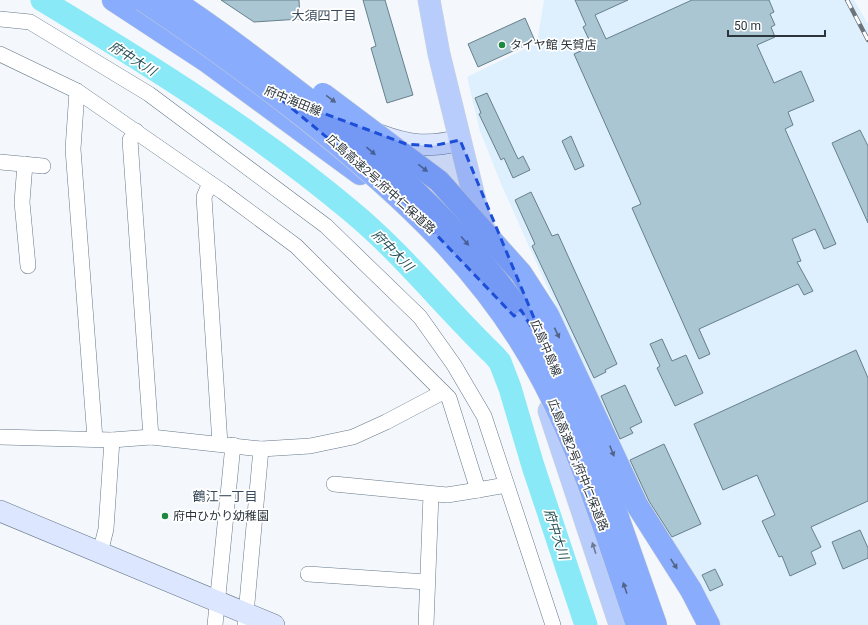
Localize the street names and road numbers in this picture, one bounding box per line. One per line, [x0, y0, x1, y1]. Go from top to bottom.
street label: 府中海田線 [263, 83, 323, 119]
street label: 広島高速2号;府中仁保道路 [324, 132, 438, 236]
street label: 広島中島線 [528, 318, 564, 378]
street label: 広島高速2号;府中仁保道路 [545, 397, 611, 533]

